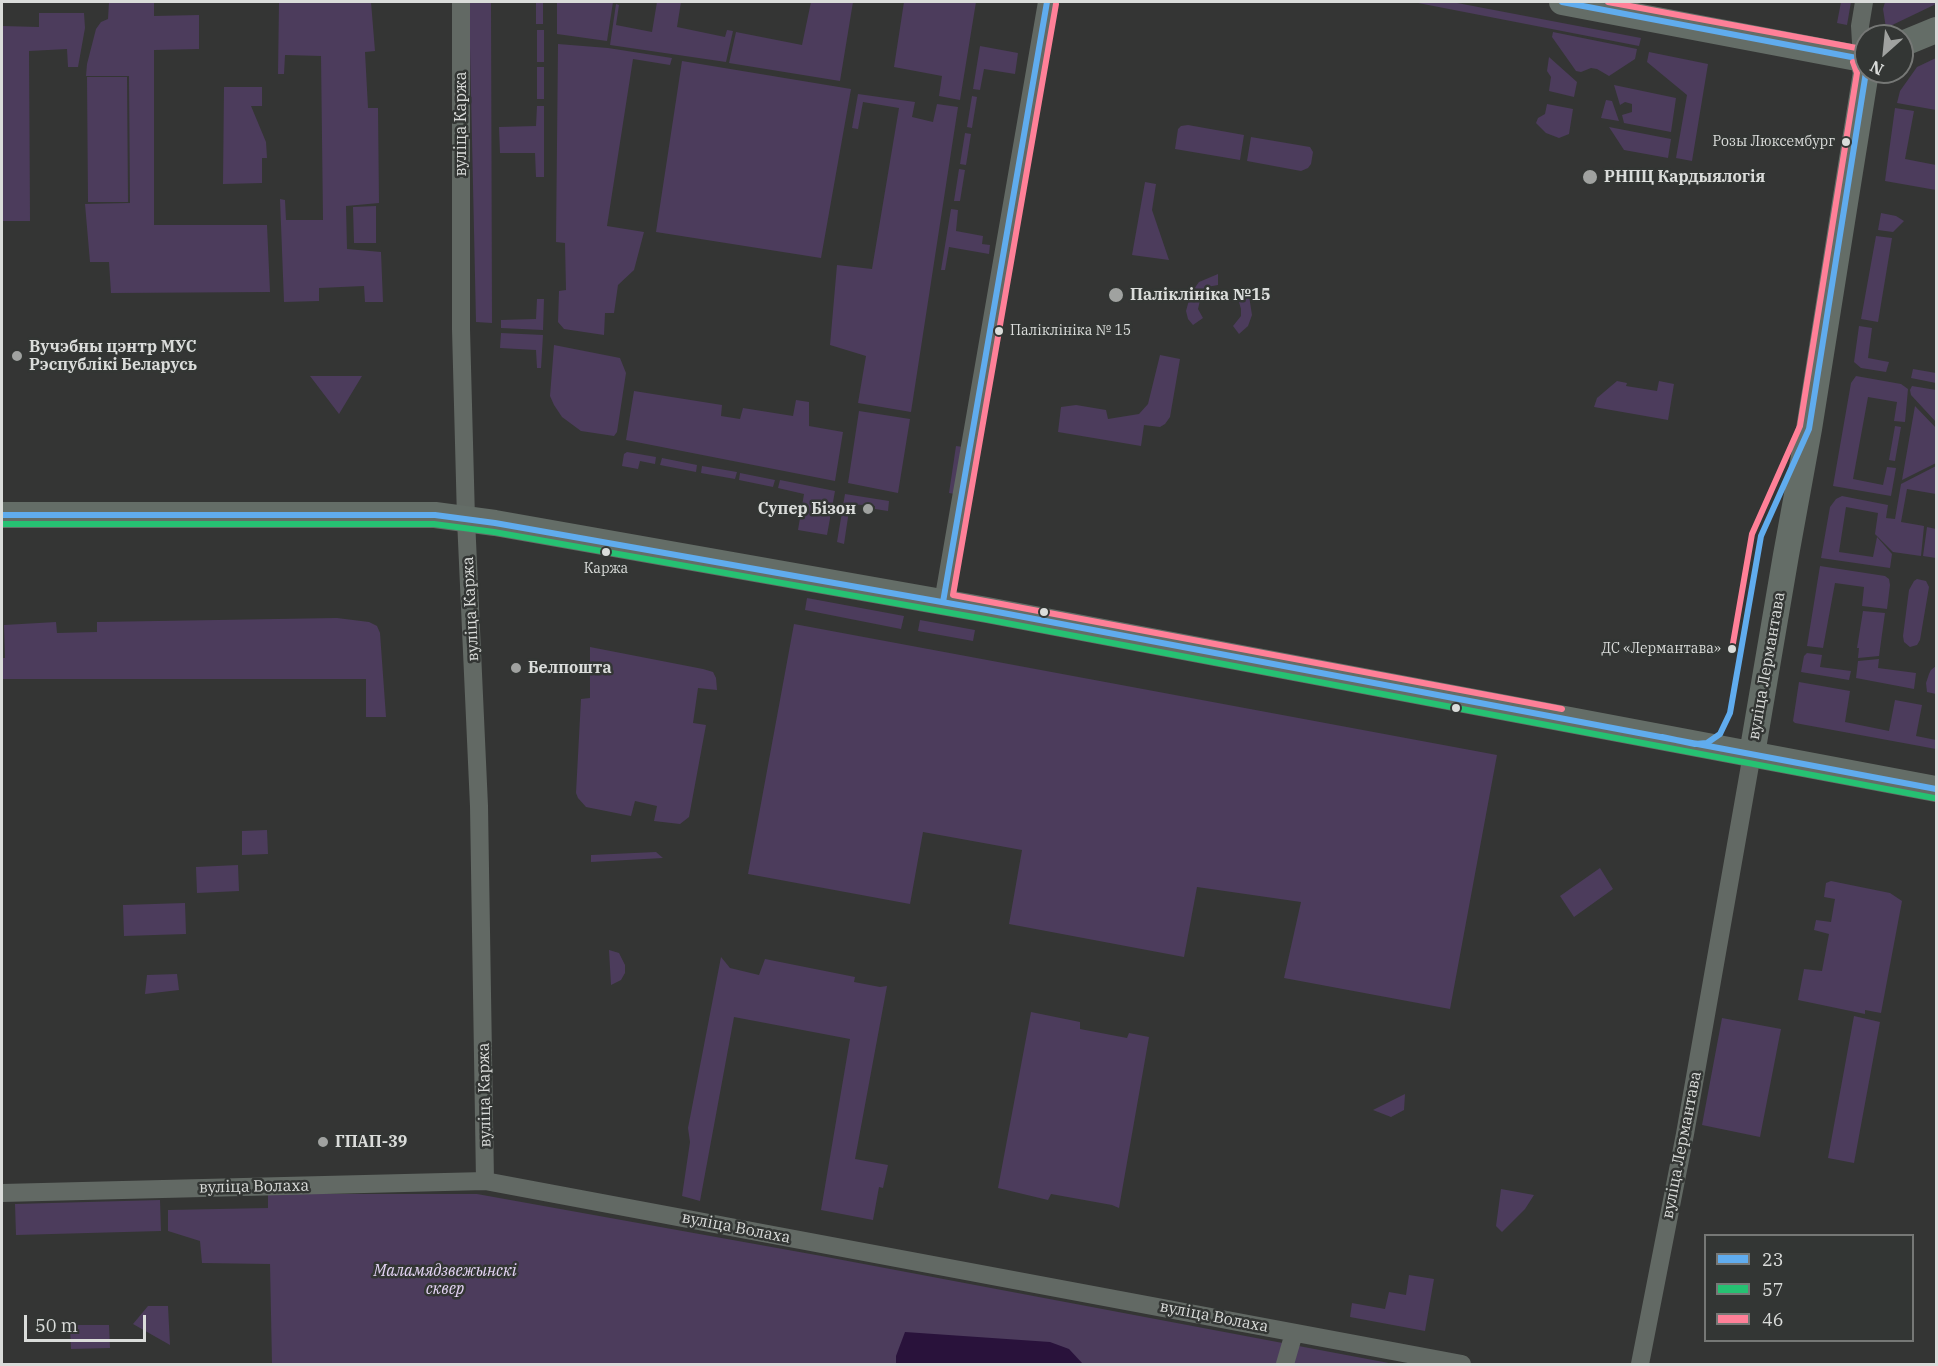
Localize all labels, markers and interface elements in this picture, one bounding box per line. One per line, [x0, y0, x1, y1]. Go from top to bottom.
north arrow [1854, 24, 1914, 84]
text: N [1867, 56, 1887, 80]
street label: вуліца Каржа [451, 72, 471, 176]
place label: Розы Люксембург [1713, 134, 1835, 150]
marker: Розы Люксембург [1840, 136, 1852, 148]
place label: РНПЦ Кардыялогія [1604, 167, 1765, 187]
marker: РНПЦ Кардыялогія [1581, 168, 1599, 186]
place label: Паліклініка №15 [1130, 285, 1271, 305]
marker: Паліклініка №15 [1107, 286, 1125, 304]
place label: Паліклініка № 15 [1010, 323, 1131, 339]
marker: Паліклініка № 15 [993, 325, 1005, 337]
place label: Вучэбны цэнтр МУС Рэспублікі Беларусь [29, 337, 197, 375]
marker: Вучэбны цэнтр МУС Рэспублікі Беларусь [10, 349, 24, 363]
place label: Супер Бізон [758, 499, 856, 519]
marker: Супер Бізон [861, 502, 875, 516]
marker: Каржа [600, 546, 612, 558]
street label: вуліца Каржа [459, 556, 483, 662]
place label: Каржа [584, 561, 628, 577]
street label: вуліца Лермантава [1745, 591, 1789, 741]
unlabelled marker [1038, 606, 1050, 618]
place label: ДС «Лермантава» [1602, 641, 1721, 657]
marker: ДС «Лермантава» [1726, 643, 1738, 655]
place label: Белпошта [528, 658, 612, 678]
marker: Белпошта [509, 661, 523, 675]
unlabelled marker [1450, 702, 1462, 714]
street label: вуліца Каржа [474, 1042, 496, 1148]
street label: вуліца Лермантава [1658, 1070, 1706, 1220]
place label: ГПАП-39 [335, 1132, 407, 1152]
marker: ГПАП-39 [316, 1135, 330, 1149]
street label: вуліца Волаха [199, 1176, 309, 1198]
street label: вуліца Волаха [680, 1208, 792, 1248]
legend [1704, 1234, 1914, 1342]
text: 23 [1762, 1248, 1784, 1271]
park label: Маламядзвежынскі сквер [373, 1261, 517, 1299]
text: 57 [1762, 1278, 1784, 1301]
street label: вуліца Волаха [1158, 1297, 1270, 1337]
scale bar [27, 1303, 148, 1341]
text: 46 [1762, 1308, 1784, 1331]
text: 50 m [35, 1314, 78, 1337]

